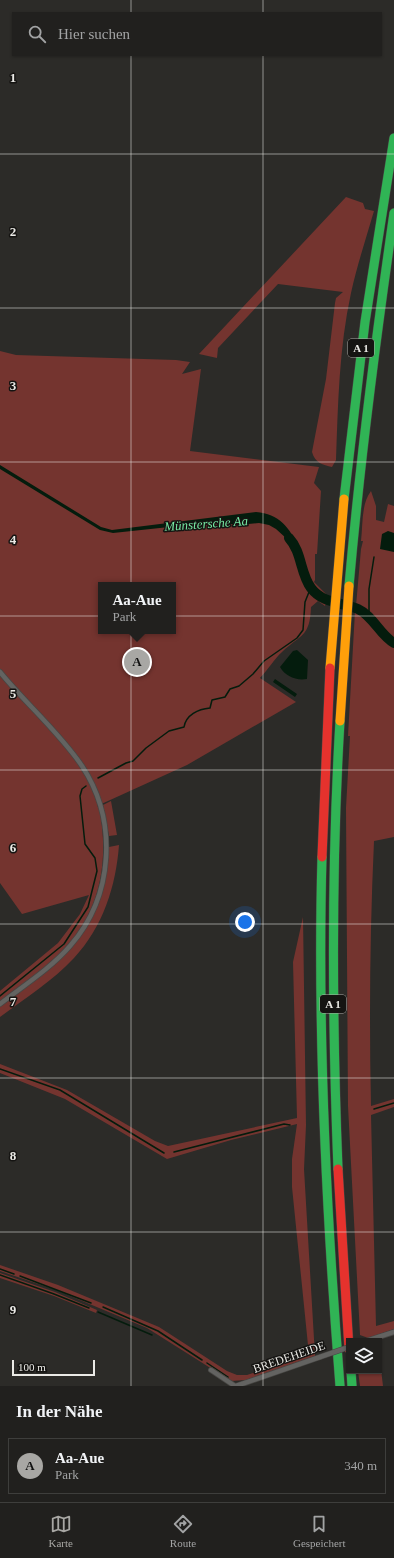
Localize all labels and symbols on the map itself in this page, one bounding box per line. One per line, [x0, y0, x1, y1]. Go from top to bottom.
text: 1 [10, 70, 16, 85]
text: 2 [10, 224, 16, 239]
road number: A 1 [348, 339, 374, 357]
text: 3 [10, 378, 17, 393]
water label: Münstersche Aa [163, 513, 249, 534]
text: 4 [10, 532, 17, 547]
pin: A [124, 647, 150, 677]
text: 5 [10, 686, 17, 701]
text: 6 [10, 840, 17, 855]
your location [235, 912, 255, 932]
text: 7 [10, 994, 17, 1009]
road number: A 1 [320, 995, 346, 1013]
text: 8 [10, 1148, 17, 1163]
text: 9 [10, 1302, 17, 1317]
street label: BREDEHEIDE [251, 1338, 327, 1376]
scale bar [12, 1358, 95, 1377]

